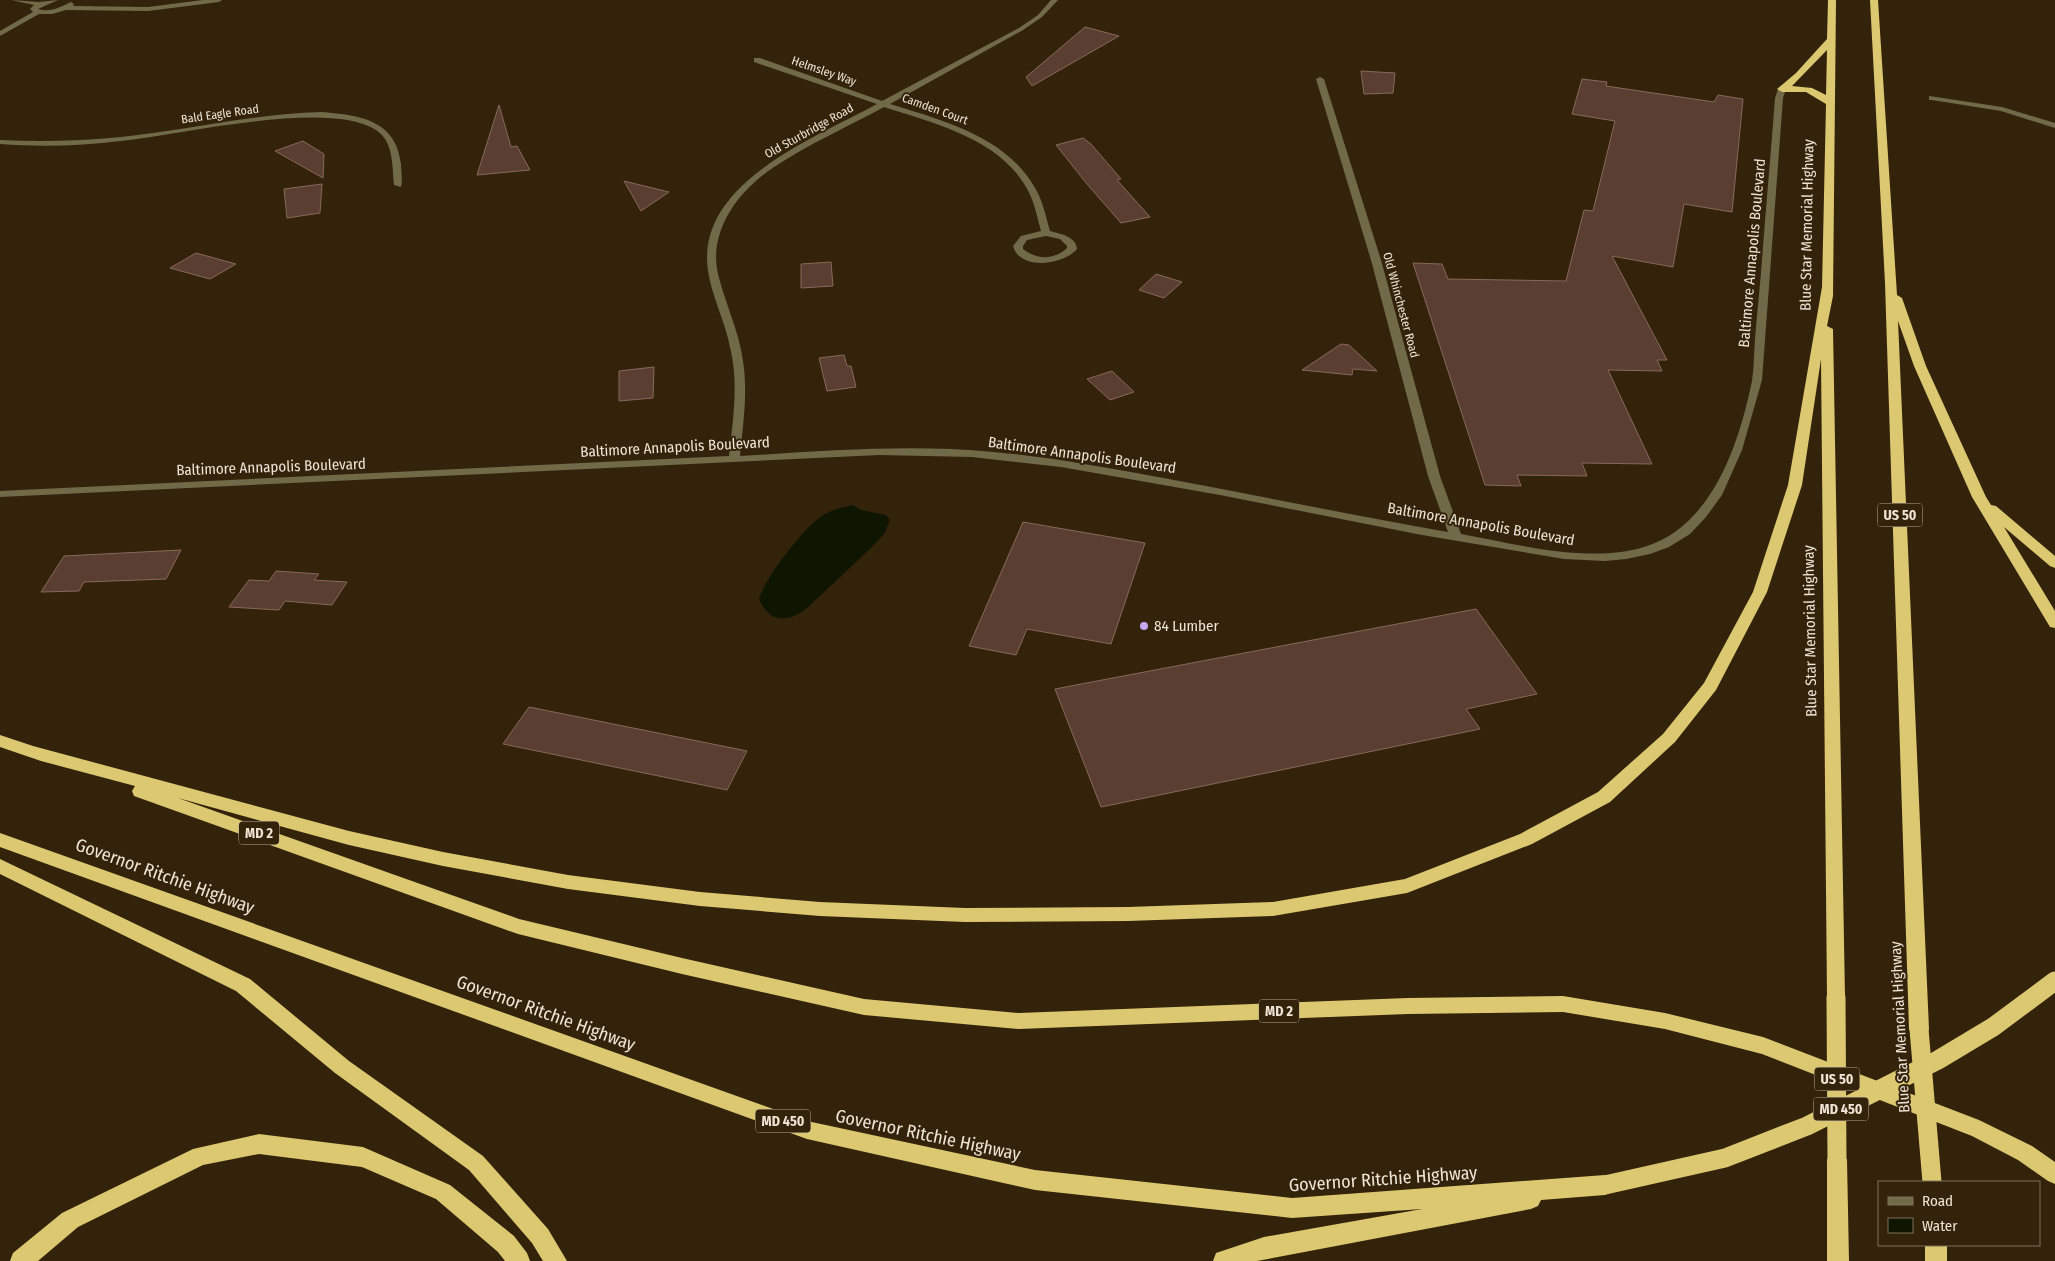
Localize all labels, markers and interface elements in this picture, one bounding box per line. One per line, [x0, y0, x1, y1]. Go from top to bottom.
street label: Helmsley Way [790, 53, 859, 89]
street label: Camden Court [900, 91, 970, 127]
street label: Old Sturbridge Road [762, 101, 856, 161]
street label: Bald Eagle Road [180, 102, 260, 126]
street label: Blue Star Memorial Highway [1797, 139, 1818, 311]
street label: Baltimore Annapolis Boulevard [1735, 158, 1769, 348]
street label: Old Whinchester Road [1380, 251, 1422, 359]
street label: Baltimore Annapolis Boulevard [580, 433, 770, 461]
street label: Baltimore Annapolis Boulevard [987, 433, 1177, 477]
street label: Baltimore Annapolis Boulevard [176, 455, 366, 479]
street label: Baltimore Annapolis Boulevard [1386, 499, 1576, 549]
road number: US 50 [1878, 504, 1922, 526]
street label: Blue Star Memorial Highway [1799, 545, 1820, 717]
place label: 84 Lumber [1154, 617, 1219, 635]
marker: 84 Lumber [1138, 620, 1150, 632]
road number: MD 2 [239, 821, 279, 844]
street label: Governor Ritchie Highway [73, 833, 257, 919]
street label: Blue Star Memorial Highway [1887, 940, 1913, 1113]
street label: Governor Ritchie Highway [454, 970, 638, 1056]
road number: MD 2 [1259, 999, 1299, 1022]
road number: US 50 [1814, 1068, 1860, 1090]
road number: MD 450 [1814, 1098, 1868, 1120]
street label: Governor Ritchie Highway [833, 1105, 1023, 1165]
road number: MD 450 [756, 1110, 810, 1132]
street label: Governor Ritchie Highway [1288, 1161, 1478, 1197]
legend [1878, 1181, 2040, 1246]
text: Road [1922, 1192, 1953, 1210]
text: Water [1922, 1217, 1958, 1235]

